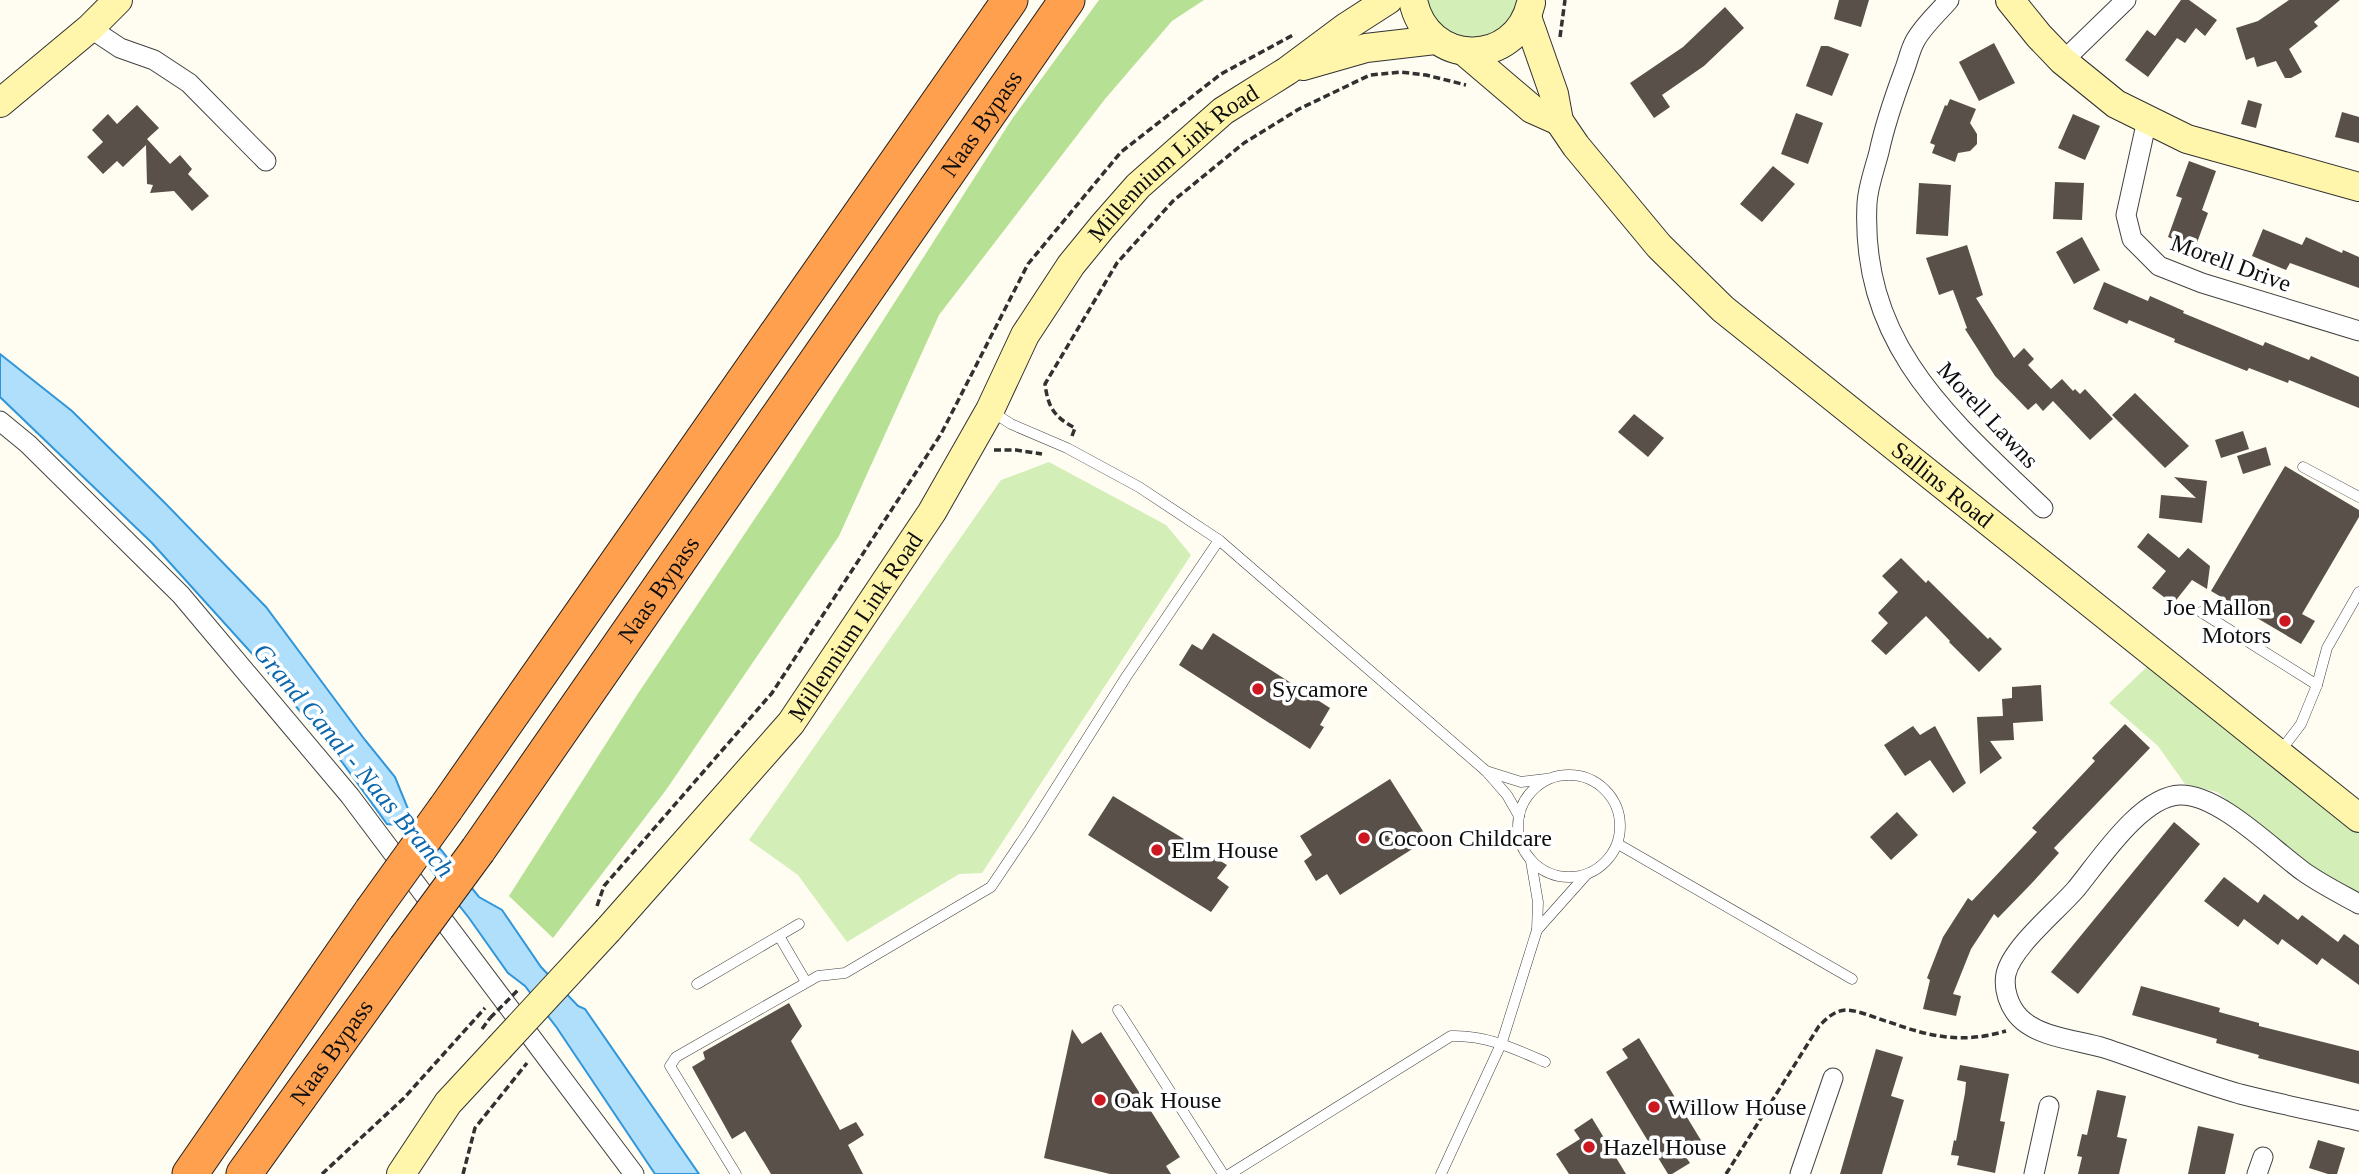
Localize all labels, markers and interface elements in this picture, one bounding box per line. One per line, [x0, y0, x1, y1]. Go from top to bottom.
street label: Naas Bypass [936, 65, 1027, 181]
street label: Millennium Link Road [1083, 79, 1263, 247]
street label: Morell Drive [2167, 229, 2295, 297]
street label: Morell Lawns [1932, 357, 2044, 473]
street label: Sallins Road [1887, 436, 1998, 533]
street label: Millennium Link Road [783, 528, 928, 726]
street label: Naas Bypass [613, 531, 704, 648]
place label: Joe Mallon Motors [2164, 594, 2271, 648]
marker: Joe Mallon Motors [2277, 613, 2293, 629]
water label: Grand Canal - Naas Branch [247, 638, 460, 883]
place label: Sycamore [1272, 676, 1368, 702]
marker: Sycamore [1250, 681, 1266, 697]
place label: Cocoon Childcare [1378, 825, 1552, 851]
marker: Cocoon Childcare [1356, 830, 1372, 846]
place label: Elm House [1171, 837, 1278, 863]
marker: Elm House [1149, 842, 1165, 858]
street label: Naas Bypass [285, 994, 378, 1110]
place label: Oak House [1114, 1087, 1221, 1113]
marker: Oak House [1092, 1092, 1108, 1108]
place label: Willow House [1668, 1094, 1806, 1120]
marker: Willow House [1646, 1099, 1662, 1115]
place label: Hazel House [1603, 1134, 1726, 1160]
marker: Hazel House [1581, 1139, 1597, 1155]

